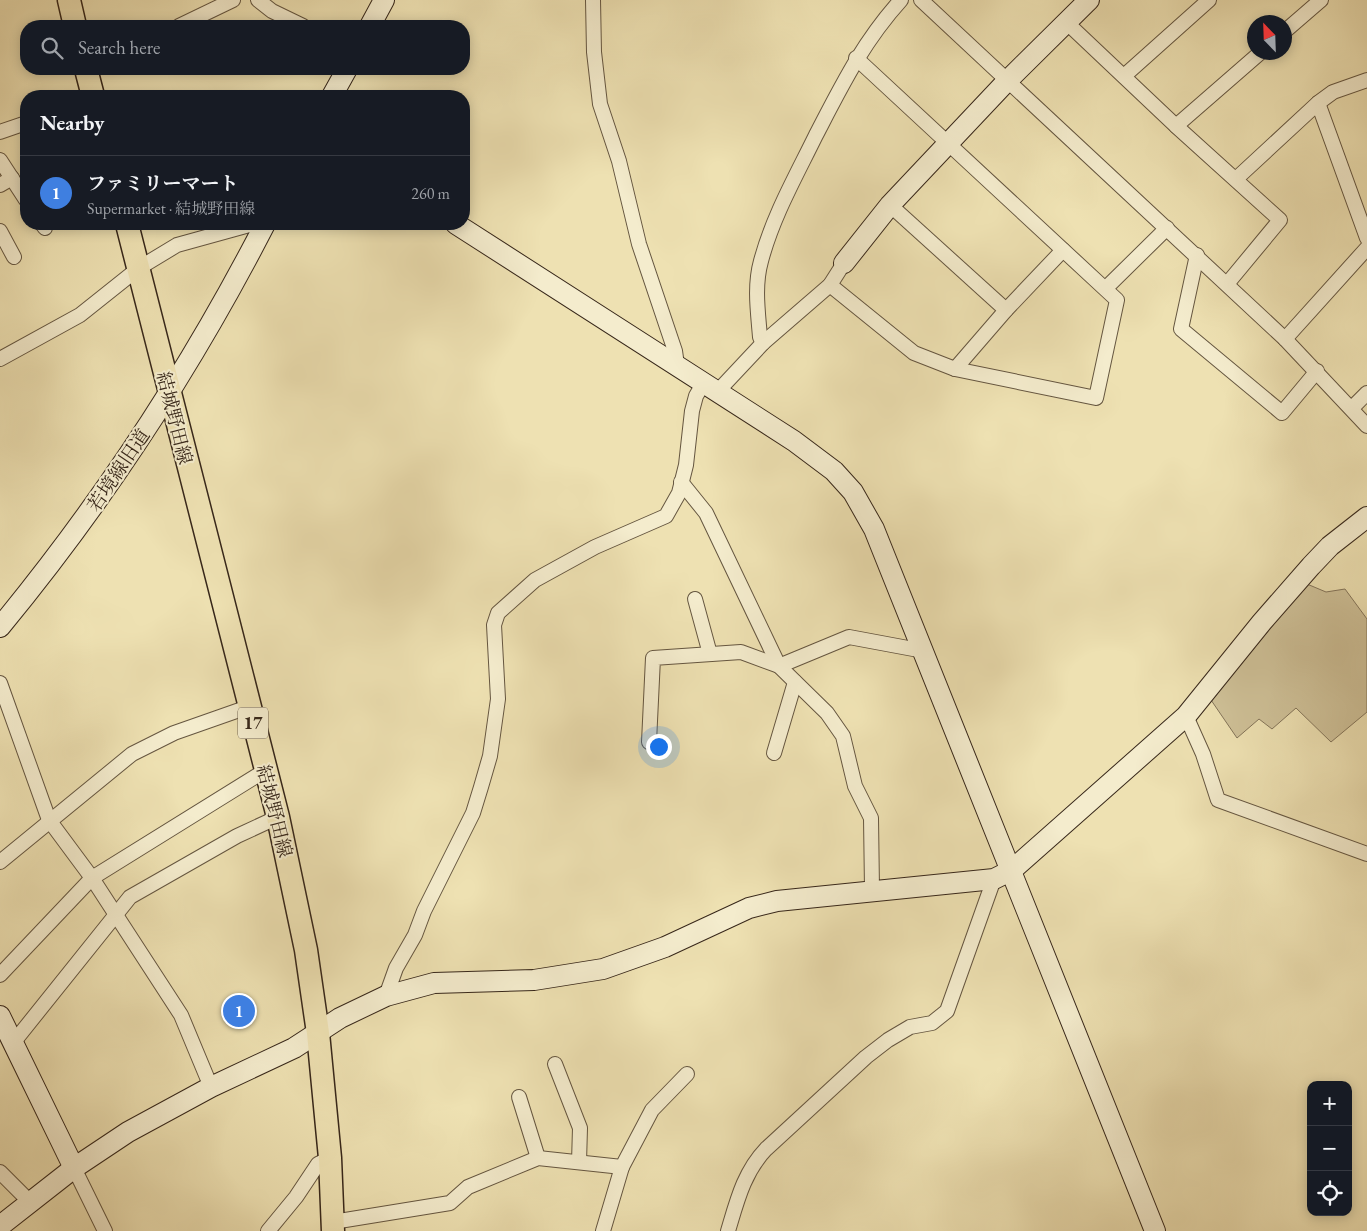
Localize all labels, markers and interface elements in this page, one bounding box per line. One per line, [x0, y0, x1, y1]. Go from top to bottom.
north arrow [1247, 15, 1292, 60]
search box [20, 20, 470, 75]
icon: search [38, 34, 66, 62]
text: Search here [78, 35, 160, 60]
text: Nearby [40, 109, 104, 136]
text: ファミリーマート [87, 171, 239, 196]
text: 1 [52, 183, 60, 204]
text: 260 m [411, 183, 450, 204]
text: Supermarket · 結城野田線 [87, 198, 255, 219]
street label: 結城野田線 [151, 369, 198, 467]
street label: 若境線旧道 [81, 424, 155, 517]
road number: 17 [238, 708, 268, 738]
your location [646, 734, 672, 760]
street label: 結城野田線 [251, 762, 298, 860]
pin: 1 [223, 992, 255, 1030]
map controls [1307, 1081, 1352, 1216]
button: + [1307, 1081, 1352, 1126]
button: − [1307, 1126, 1352, 1171]
button: locate [1307, 1171, 1352, 1216]

